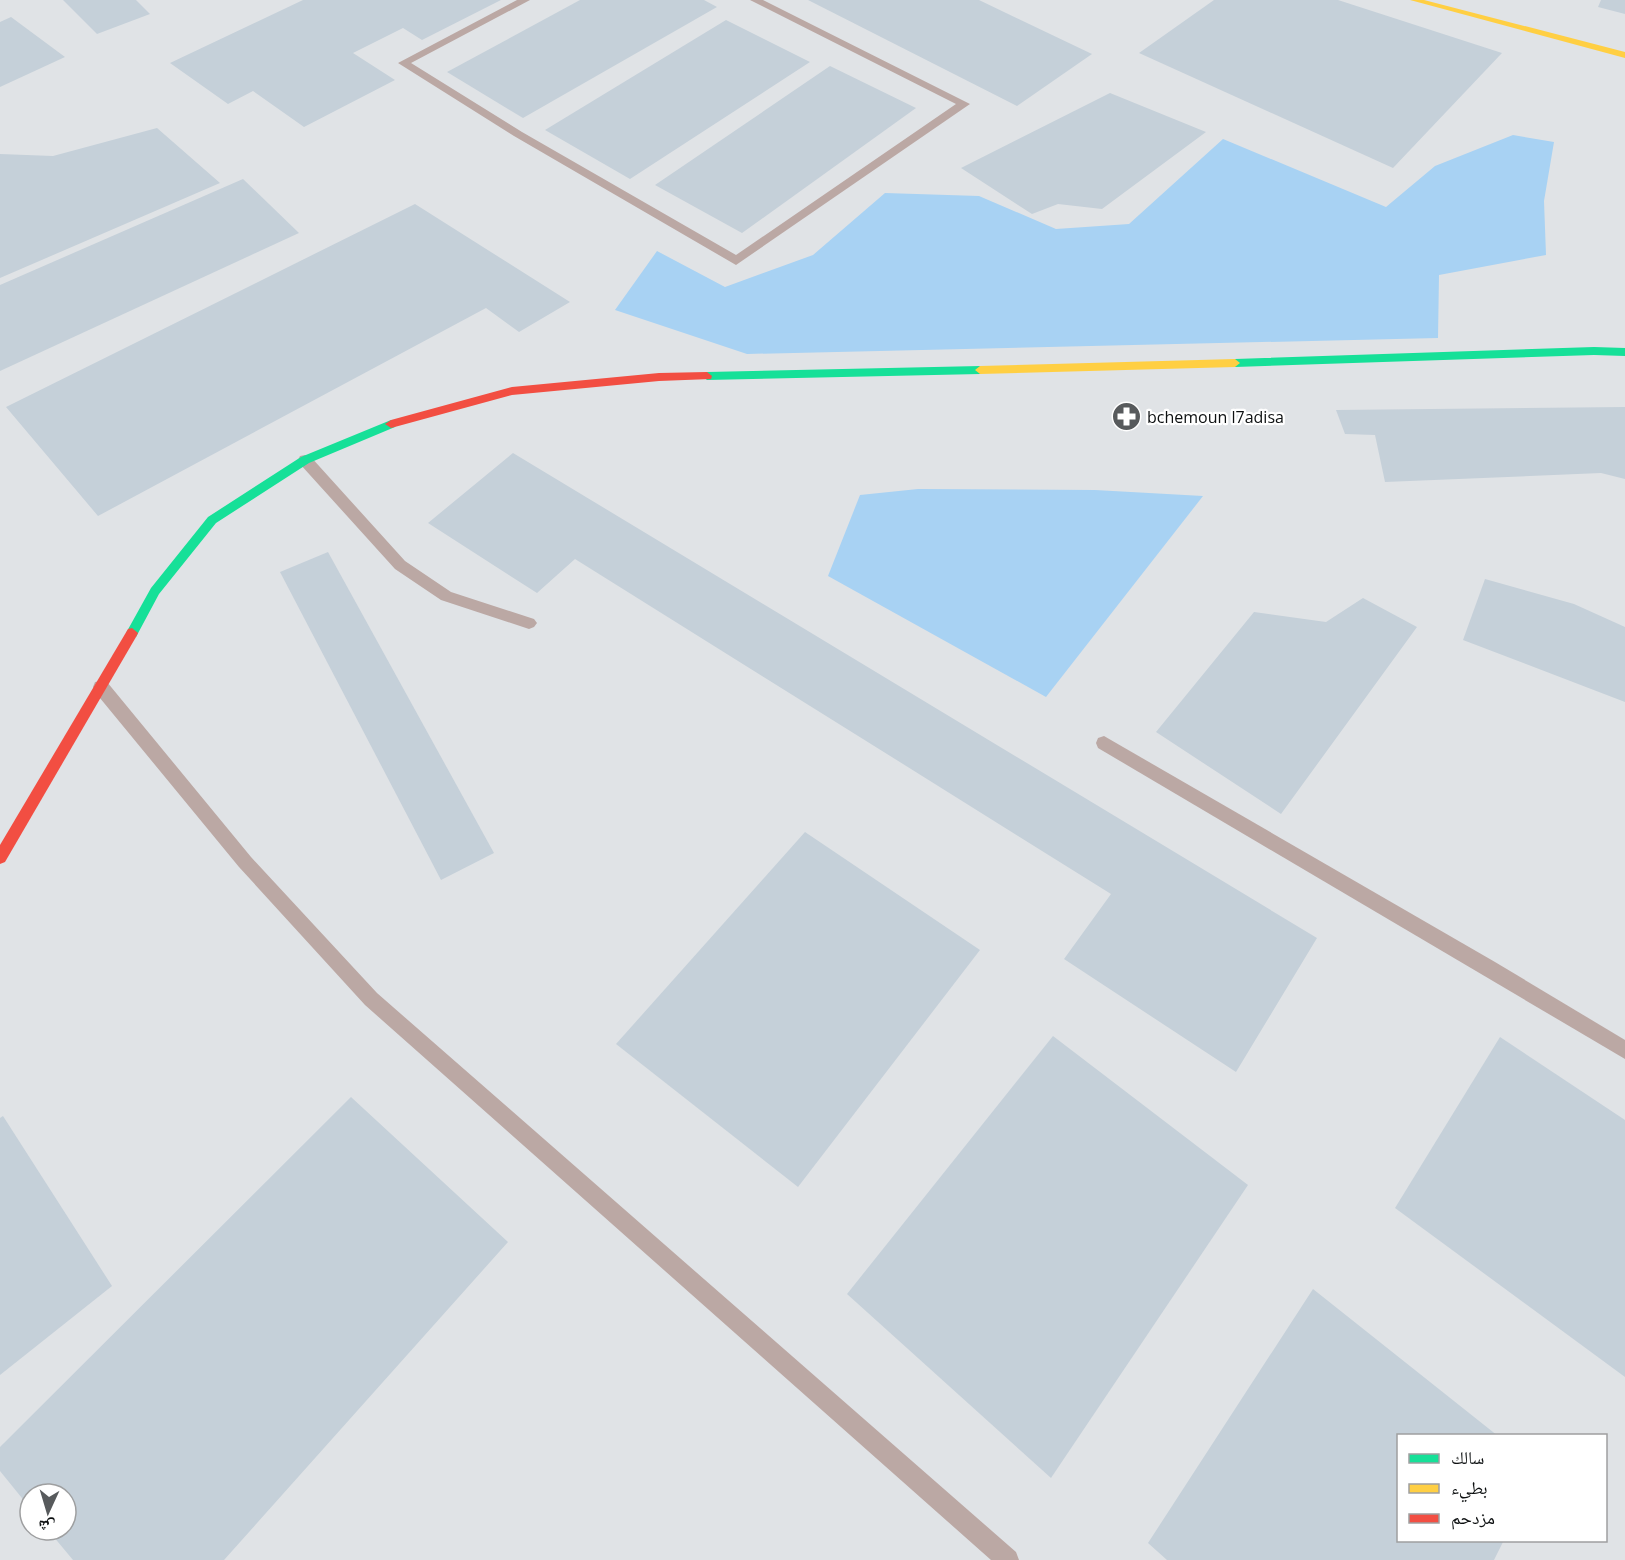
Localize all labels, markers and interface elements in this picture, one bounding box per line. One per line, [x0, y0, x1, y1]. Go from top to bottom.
pharmacy icon: bchemoun l7adisa [1110, 401, 1142, 433]
place label: bchemoun l7adisa [1147, 406, 1284, 428]
legend [1397, 1434, 1607, 1542]
text: سالك [1451, 1445, 1484, 1469]
text: بطيء [1451, 1475, 1488, 1503]
north arrow [18, 1482, 78, 1542]
text: مزدحم [1451, 1505, 1495, 1530]
text: ش [38, 1515, 56, 1539]

